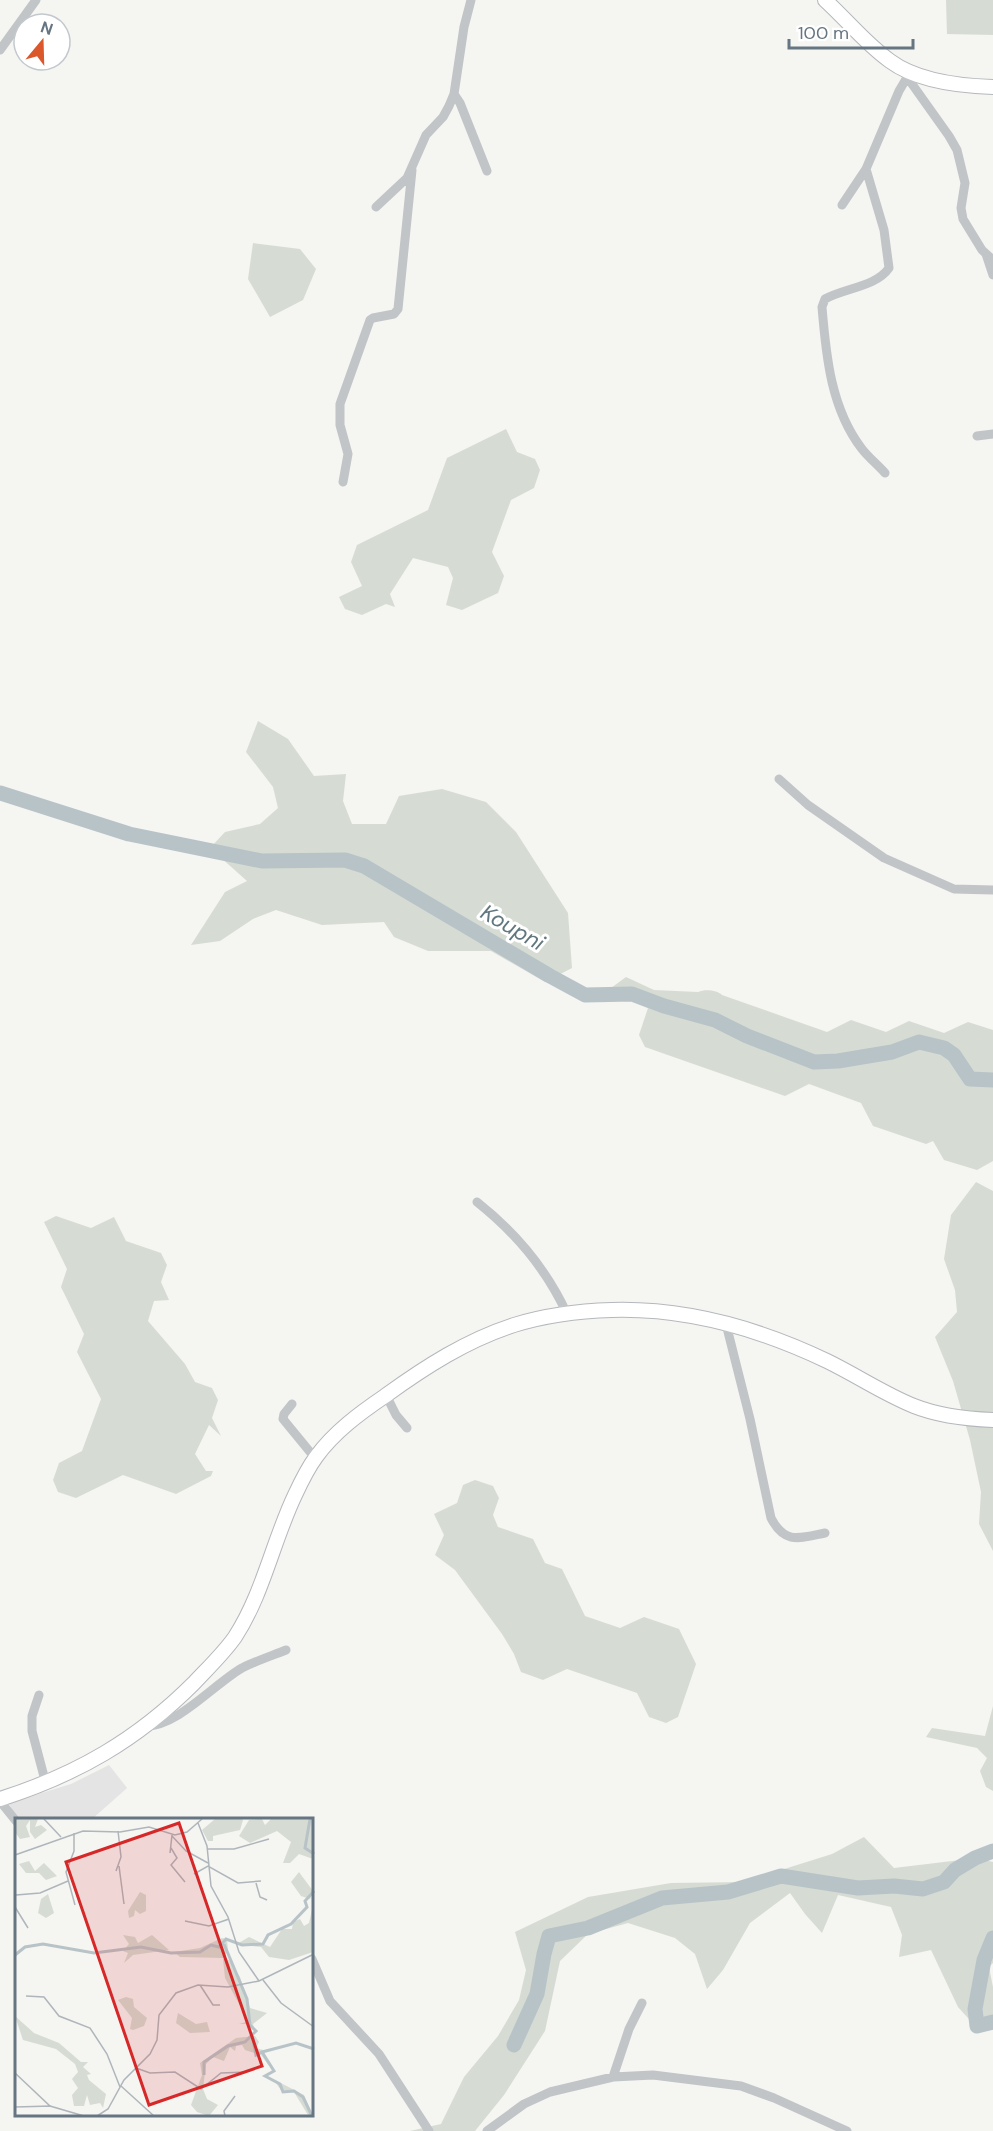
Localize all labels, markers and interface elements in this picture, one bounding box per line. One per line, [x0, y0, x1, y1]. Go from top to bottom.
north arrow [12, 12, 72, 72]
scale bar [789, 12, 914, 50]
text: N [38, 16, 56, 40]
text: 100 m [798, 21, 849, 45]
water label: Koupni [476, 898, 551, 958]
inset map [15, 1818, 314, 2116]

